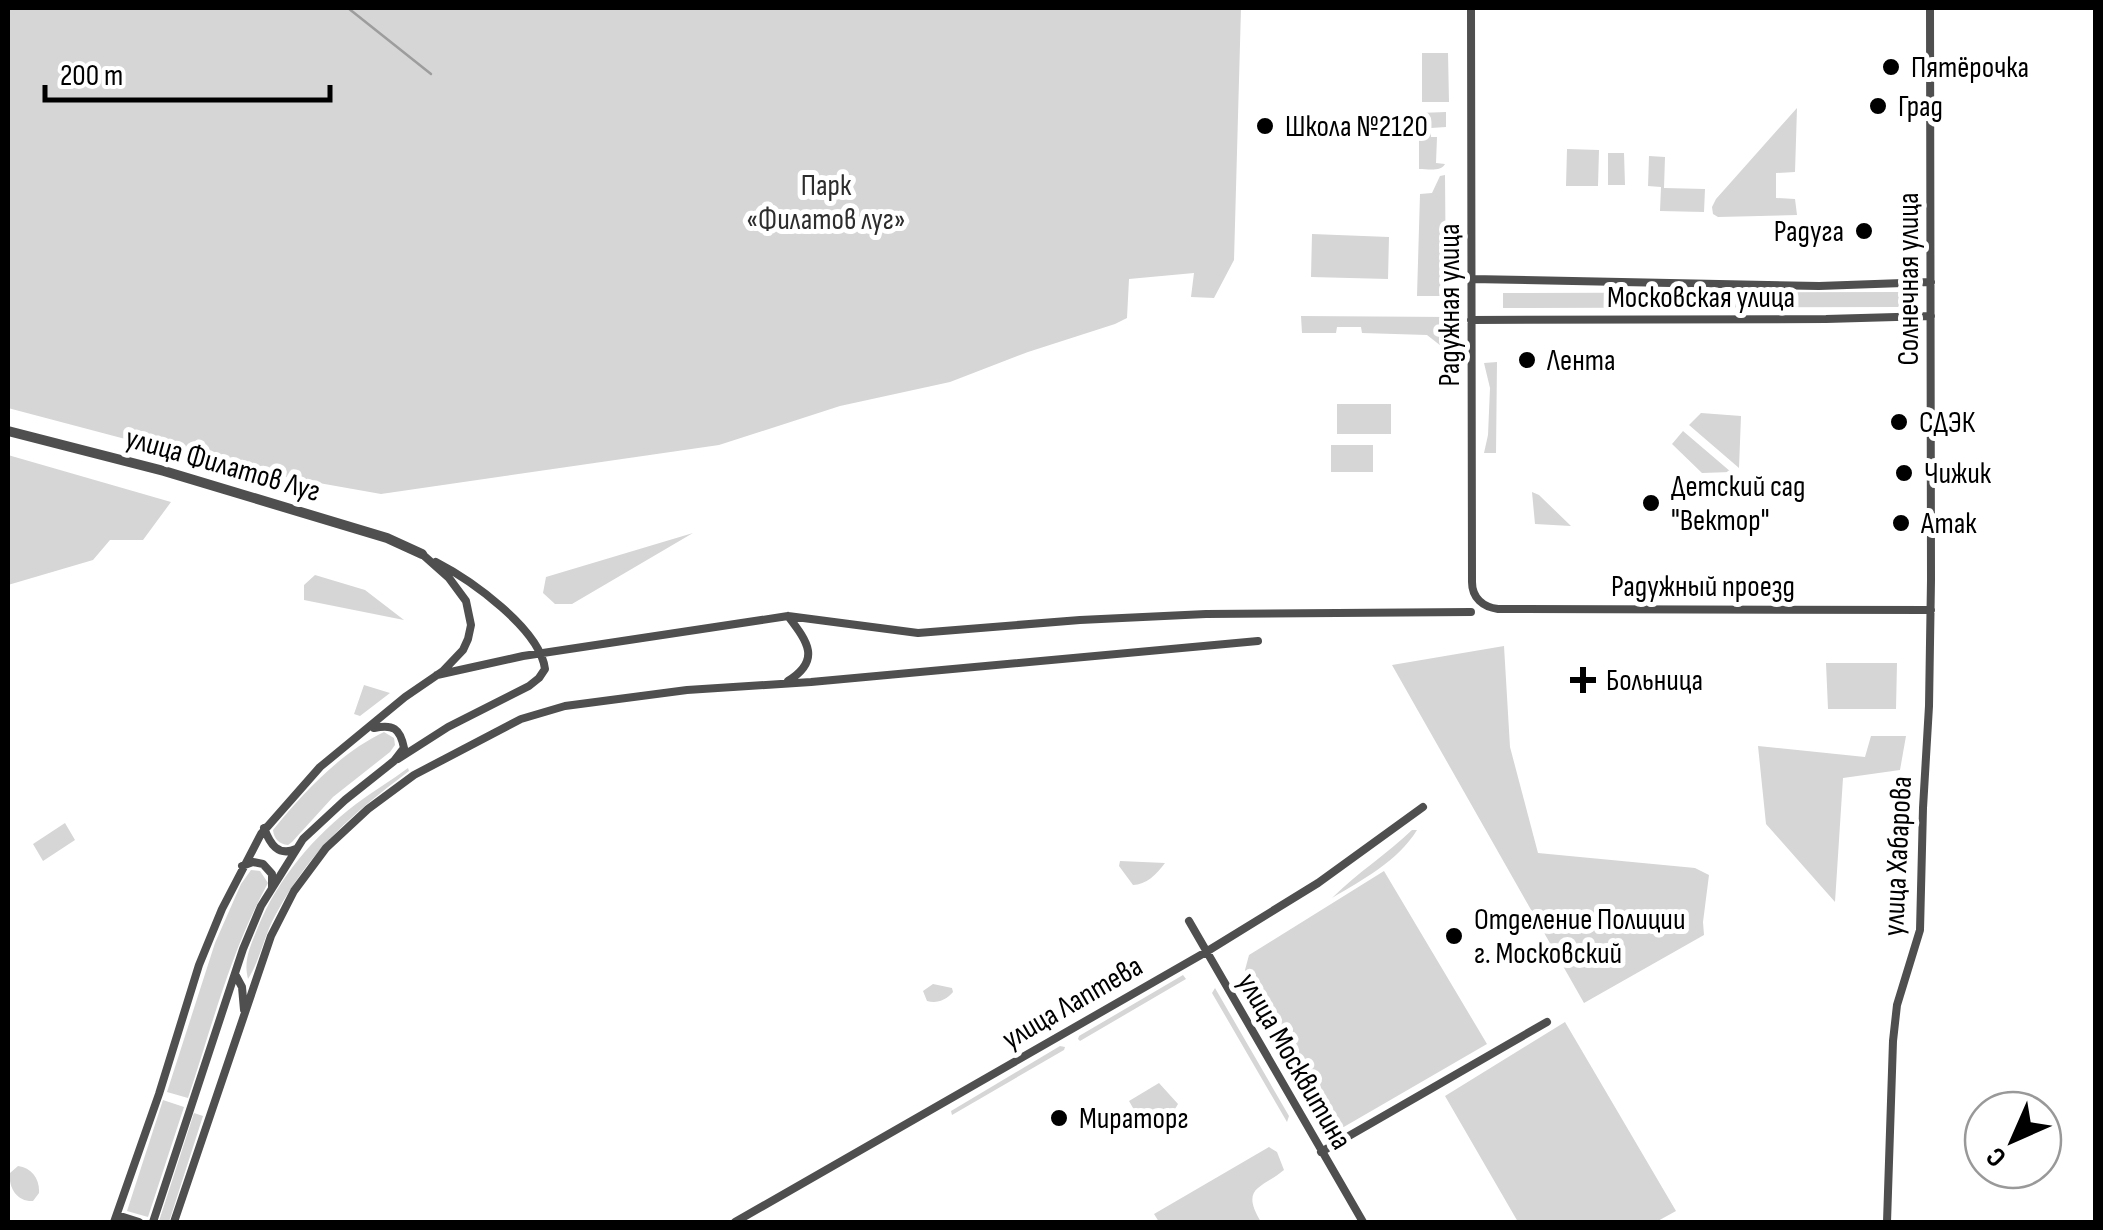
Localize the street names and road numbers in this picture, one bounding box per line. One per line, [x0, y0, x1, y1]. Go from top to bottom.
street label: Солнечная улица [1891, 192, 1927, 366]
street label: Радужная улица [1432, 223, 1468, 387]
street label: Московская улица [1607, 280, 1795, 316]
street label: улица Филатов Луг [121, 420, 324, 510]
street label: Радужный проезд [1611, 569, 1795, 605]
street label: улица Хабарова [1876, 775, 1920, 937]
street label: улица Лаптева [996, 948, 1149, 1057]
street label: улица Москвитина [1229, 967, 1359, 1156]

